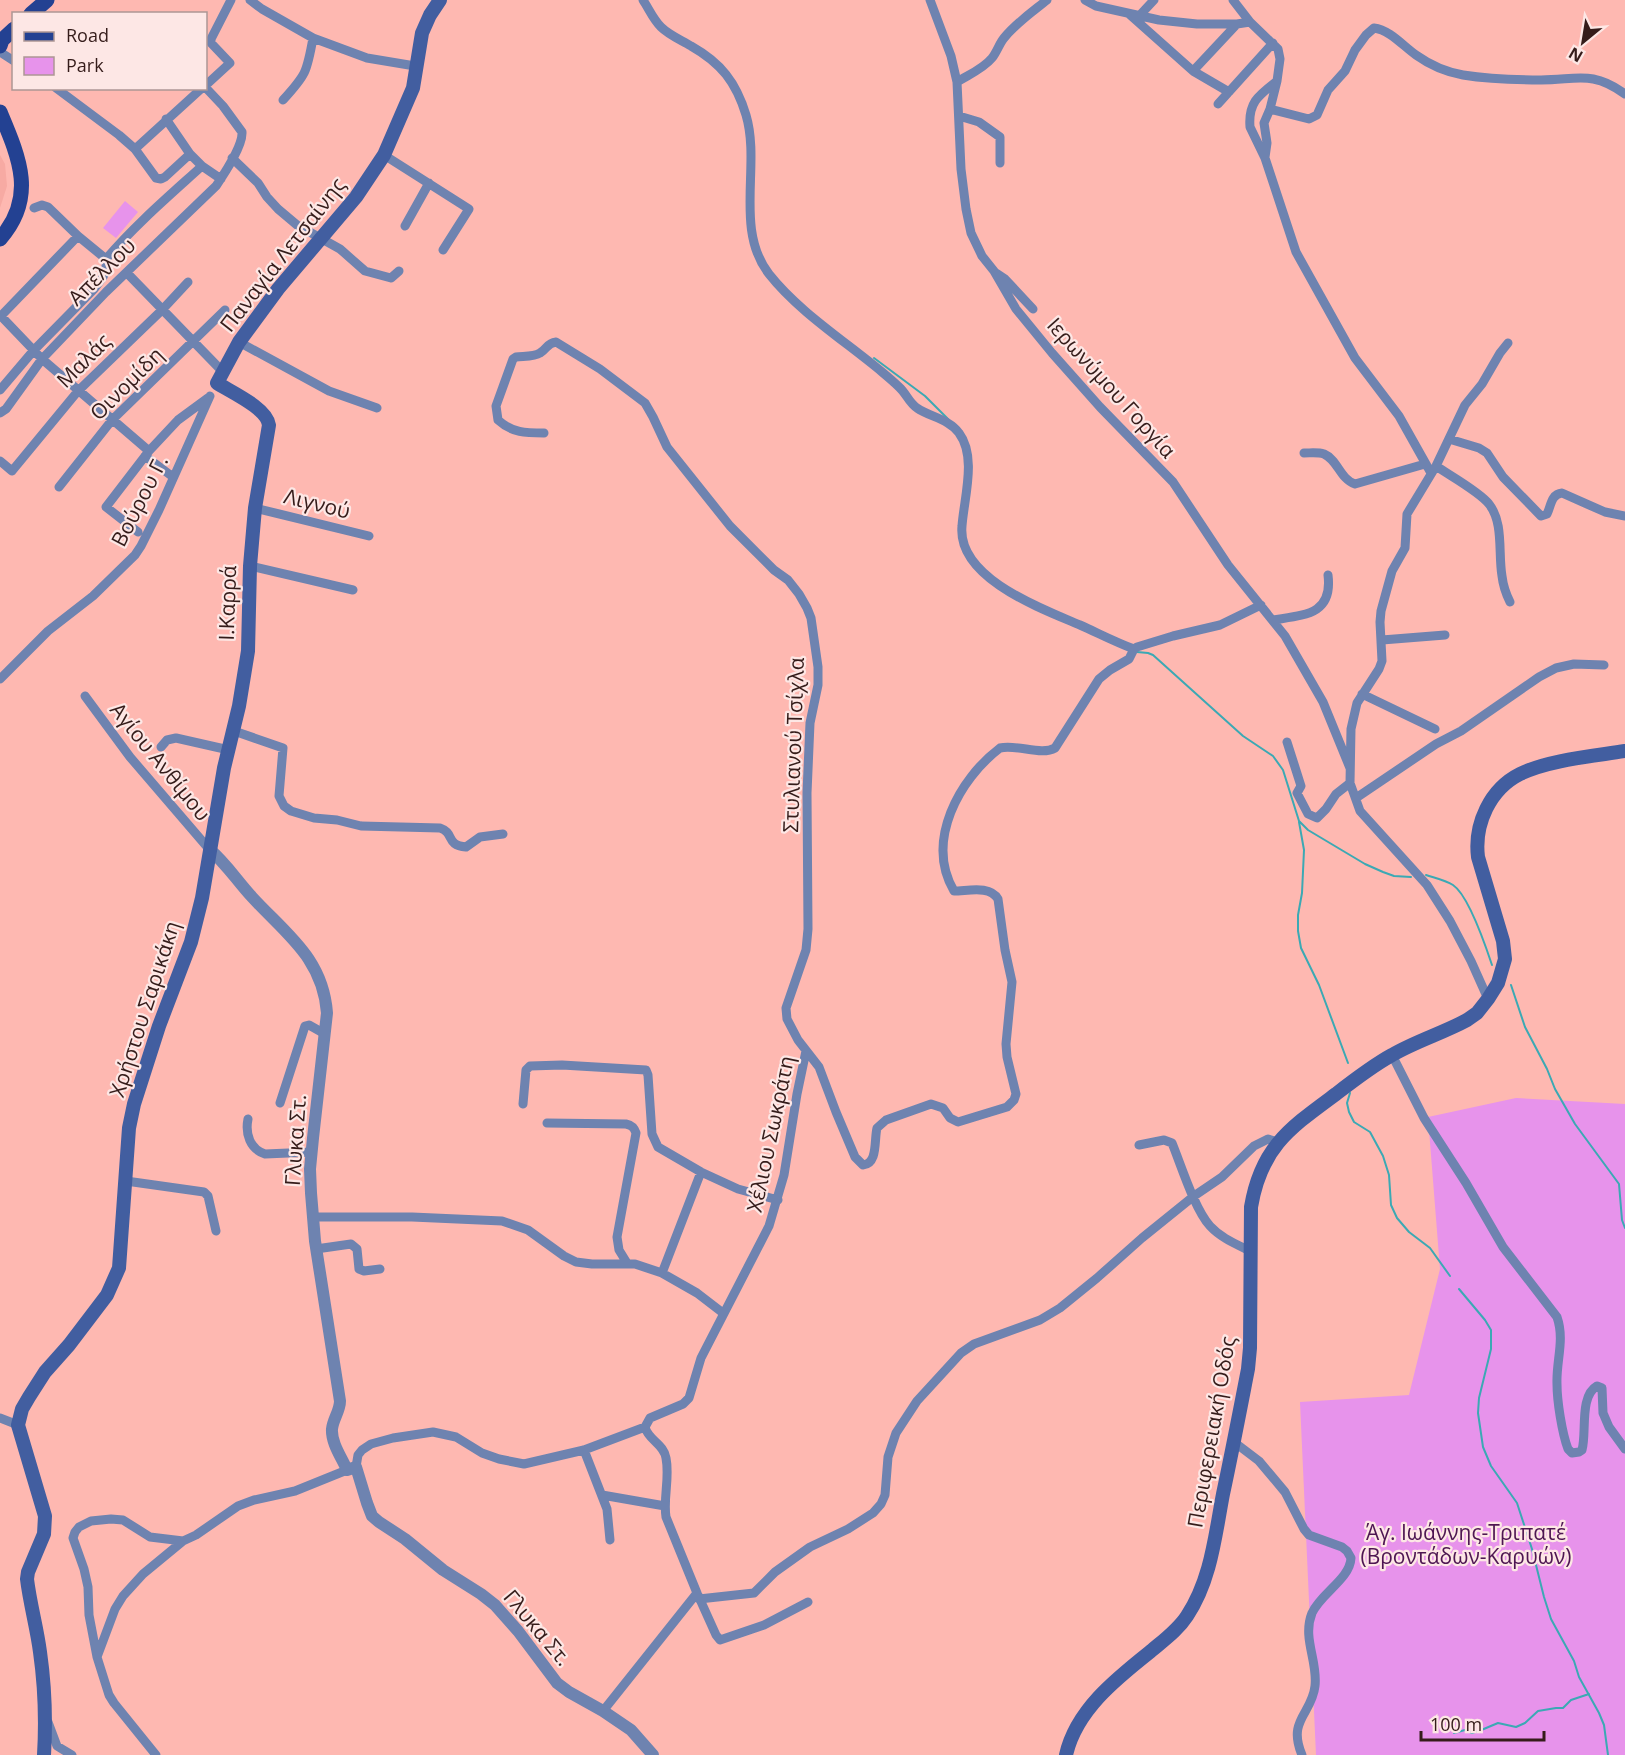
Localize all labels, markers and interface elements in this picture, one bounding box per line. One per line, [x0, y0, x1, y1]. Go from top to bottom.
legend [12, 12, 207, 90]
north arrow [1553, 12, 1613, 72]
text: Road [66, 23, 109, 47]
text: N [1564, 42, 1587, 68]
text: Park [66, 53, 104, 77]
street label: Παναγία Λετσαίνης [213, 172, 351, 337]
street label: Απέλλου [61, 231, 141, 311]
street label: Ιερωνύμου Γοργία [1041, 311, 1182, 464]
street label: Μαλάς [50, 327, 116, 393]
street label: Οινομίδη [83, 340, 169, 426]
street label: Βούρου Γ. [104, 450, 174, 551]
street label: Λιγνού [281, 481, 353, 525]
street label: Ι.Καρρά [212, 565, 242, 641]
street label: Στυλιανού Τσίχλα [776, 657, 810, 833]
street label: Αγίου Ανθίμου [104, 696, 217, 826]
street label: Χρήστου Σαρικάκη [102, 917, 186, 1100]
street label: Χέλιου Σωκράτη [740, 1053, 800, 1214]
street label: Γλυκα Στ. [278, 1093, 312, 1187]
street label: Περιφερειακή Οδός [1180, 1334, 1242, 1530]
park label: Άγ. Ιωάννης-Τριπατέ (Βροντάδων-Καρυών) [1360, 1518, 1572, 1570]
street label: Γλυκα Στ. [498, 1583, 578, 1671]
scale bar [1421, 1704, 1544, 1742]
text: 100 m [1430, 1712, 1482, 1736]

